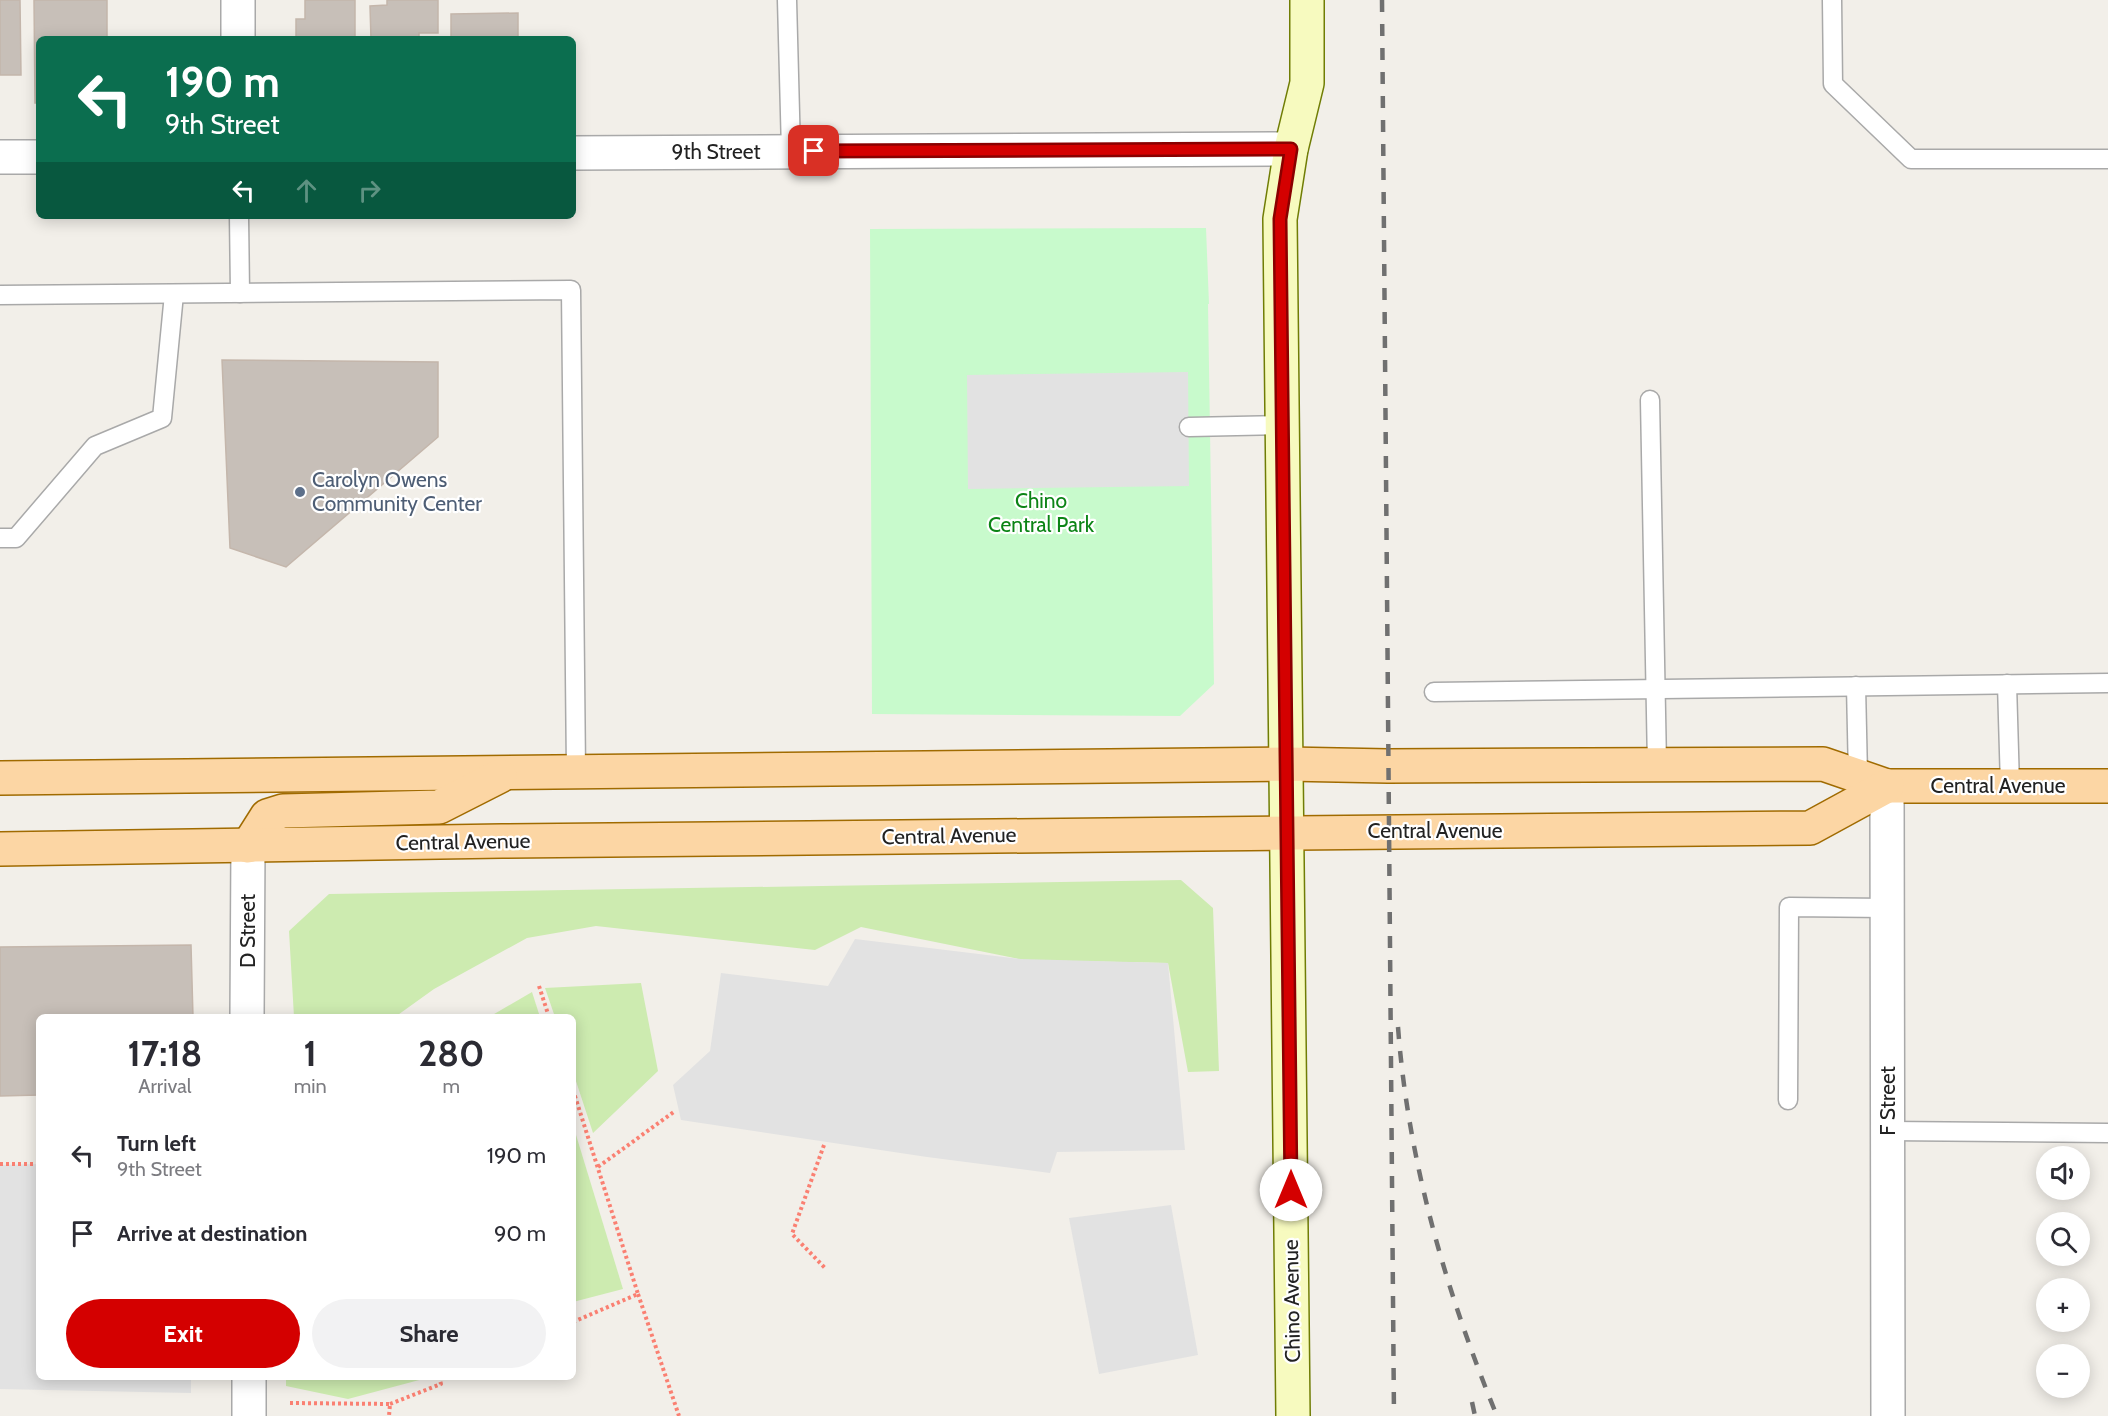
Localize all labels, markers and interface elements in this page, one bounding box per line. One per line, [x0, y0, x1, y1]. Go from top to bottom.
text: 190 m [165, 56, 280, 108]
icon: left [66, 60, 144, 138]
text: 9th Street [165, 108, 280, 141]
pin [788, 125, 839, 176]
icon: arrive [797, 134, 830, 167]
street label: 9th Street [671, 139, 761, 164]
icon: left [227, 174, 260, 207]
icon: ahead [290, 174, 323, 207]
icon: right [353, 174, 386, 207]
place label: Carolyn Owens Community Center [312, 467, 482, 516]
marker: Carolyn Owens Community Center [293, 485, 307, 499]
park label: Chino Central Park [988, 488, 1095, 537]
street label: Central Avenue [1931, 773, 2066, 798]
street label: Central Avenue [1368, 818, 1503, 843]
street label: Central Avenue [881, 822, 1017, 849]
street label: Central Avenue [395, 828, 531, 855]
street label: D Street [235, 894, 260, 968]
text: 17:18 [128, 1031, 202, 1075]
text: 1 [304, 1031, 317, 1075]
text: 280 [418, 1031, 484, 1075]
street label: F Street [1875, 1066, 1900, 1136]
text: Arrival [138, 1074, 191, 1098]
text: min [294, 1074, 327, 1098]
text: m [443, 1074, 460, 1098]
text: Turn left [117, 1130, 196, 1157]
icon: left [66, 1139, 99, 1172]
text: 190 m [487, 1142, 546, 1169]
map controls [2036, 1146, 2090, 1398]
button: sound [2036, 1146, 2090, 1200]
text: 9th Street [117, 1157, 202, 1181]
position arrow [1259, 1158, 1323, 1222]
button: search [2036, 1212, 2090, 1266]
icon: arrive [66, 1217, 99, 1250]
text: Arrive at destination [117, 1220, 307, 1247]
text: 90 m [494, 1220, 546, 1247]
street label: Chino Avenue [1278, 1239, 1305, 1363]
button: + [2036, 1278, 2090, 1332]
button: Exit [66, 1299, 300, 1368]
button: Share [312, 1299, 546, 1368]
button: − [2036, 1344, 2090, 1398]

